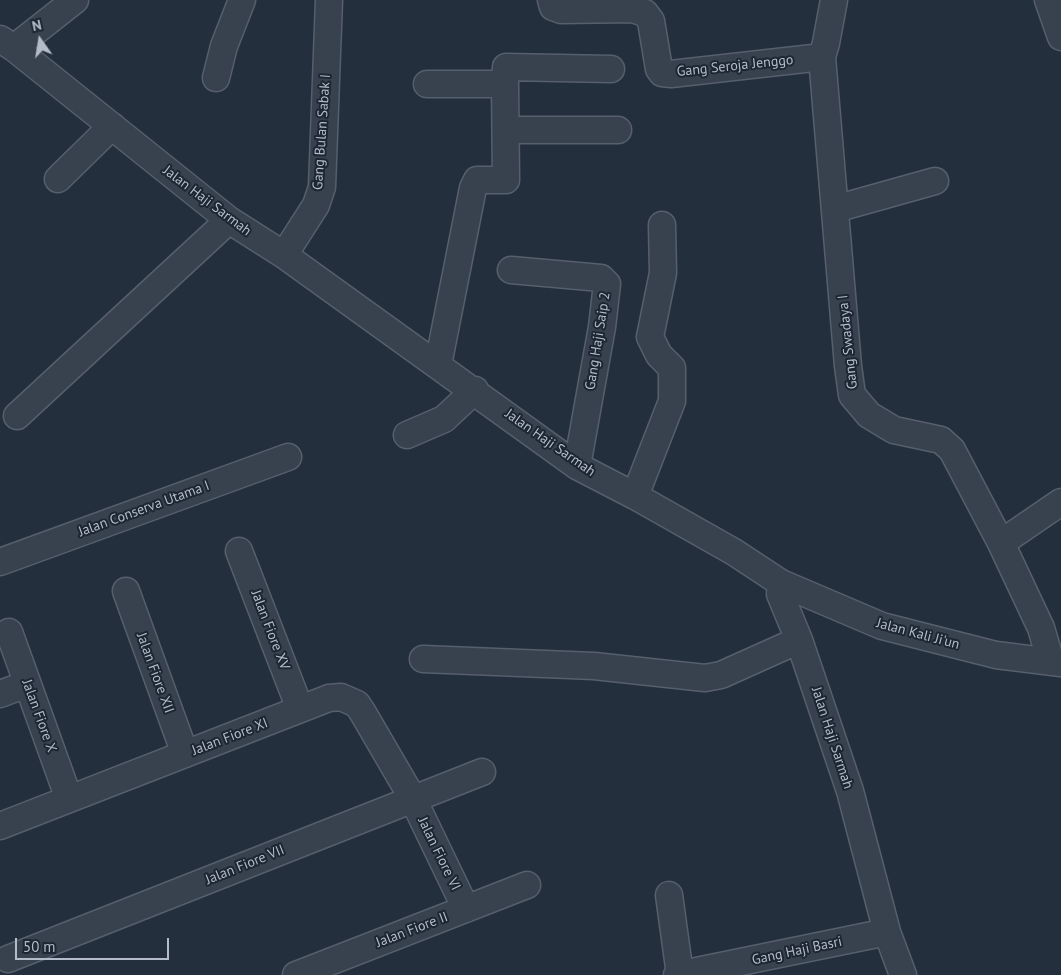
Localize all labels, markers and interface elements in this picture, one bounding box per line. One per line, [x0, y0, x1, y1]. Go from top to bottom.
north arrow [15, 15, 65, 65]
text: N [30, 16, 43, 35]
street label: Gang Seroja Jenggo [676, 52, 794, 80]
street label: Gang Bulan Sabak I [310, 74, 334, 190]
street label: Jalan Haji Sarmah [160, 162, 254, 240]
street label: Gang Haji Saip 2 [582, 291, 614, 391]
street label: Gang Swadaya I [835, 294, 861, 390]
street label: Jalan Haji Sarmah [502, 406, 598, 480]
street label: Jalan Conserva Utama I [76, 477, 212, 541]
street label: Jalan Fiore XV [247, 588, 293, 672]
street label: Jalan Kali Ji'un [875, 615, 961, 653]
street label: Jalan Fiore XII [133, 630, 177, 716]
street label: Jalan Fiore X [18, 677, 60, 755]
street label: Jalan Haji Sarmah [808, 685, 856, 791]
street label: Jalan Fiore XI [190, 715, 270, 759]
street label: Jalan Fiore VI [414, 815, 464, 893]
street label: Jalan Fiore VII [203, 842, 287, 888]
street label: Jalan Fiore II [374, 909, 450, 951]
scale bar [18, 928, 171, 960]
street label: Gang Haji Basri [750, 933, 844, 969]
text: 50 m [23, 937, 56, 956]

